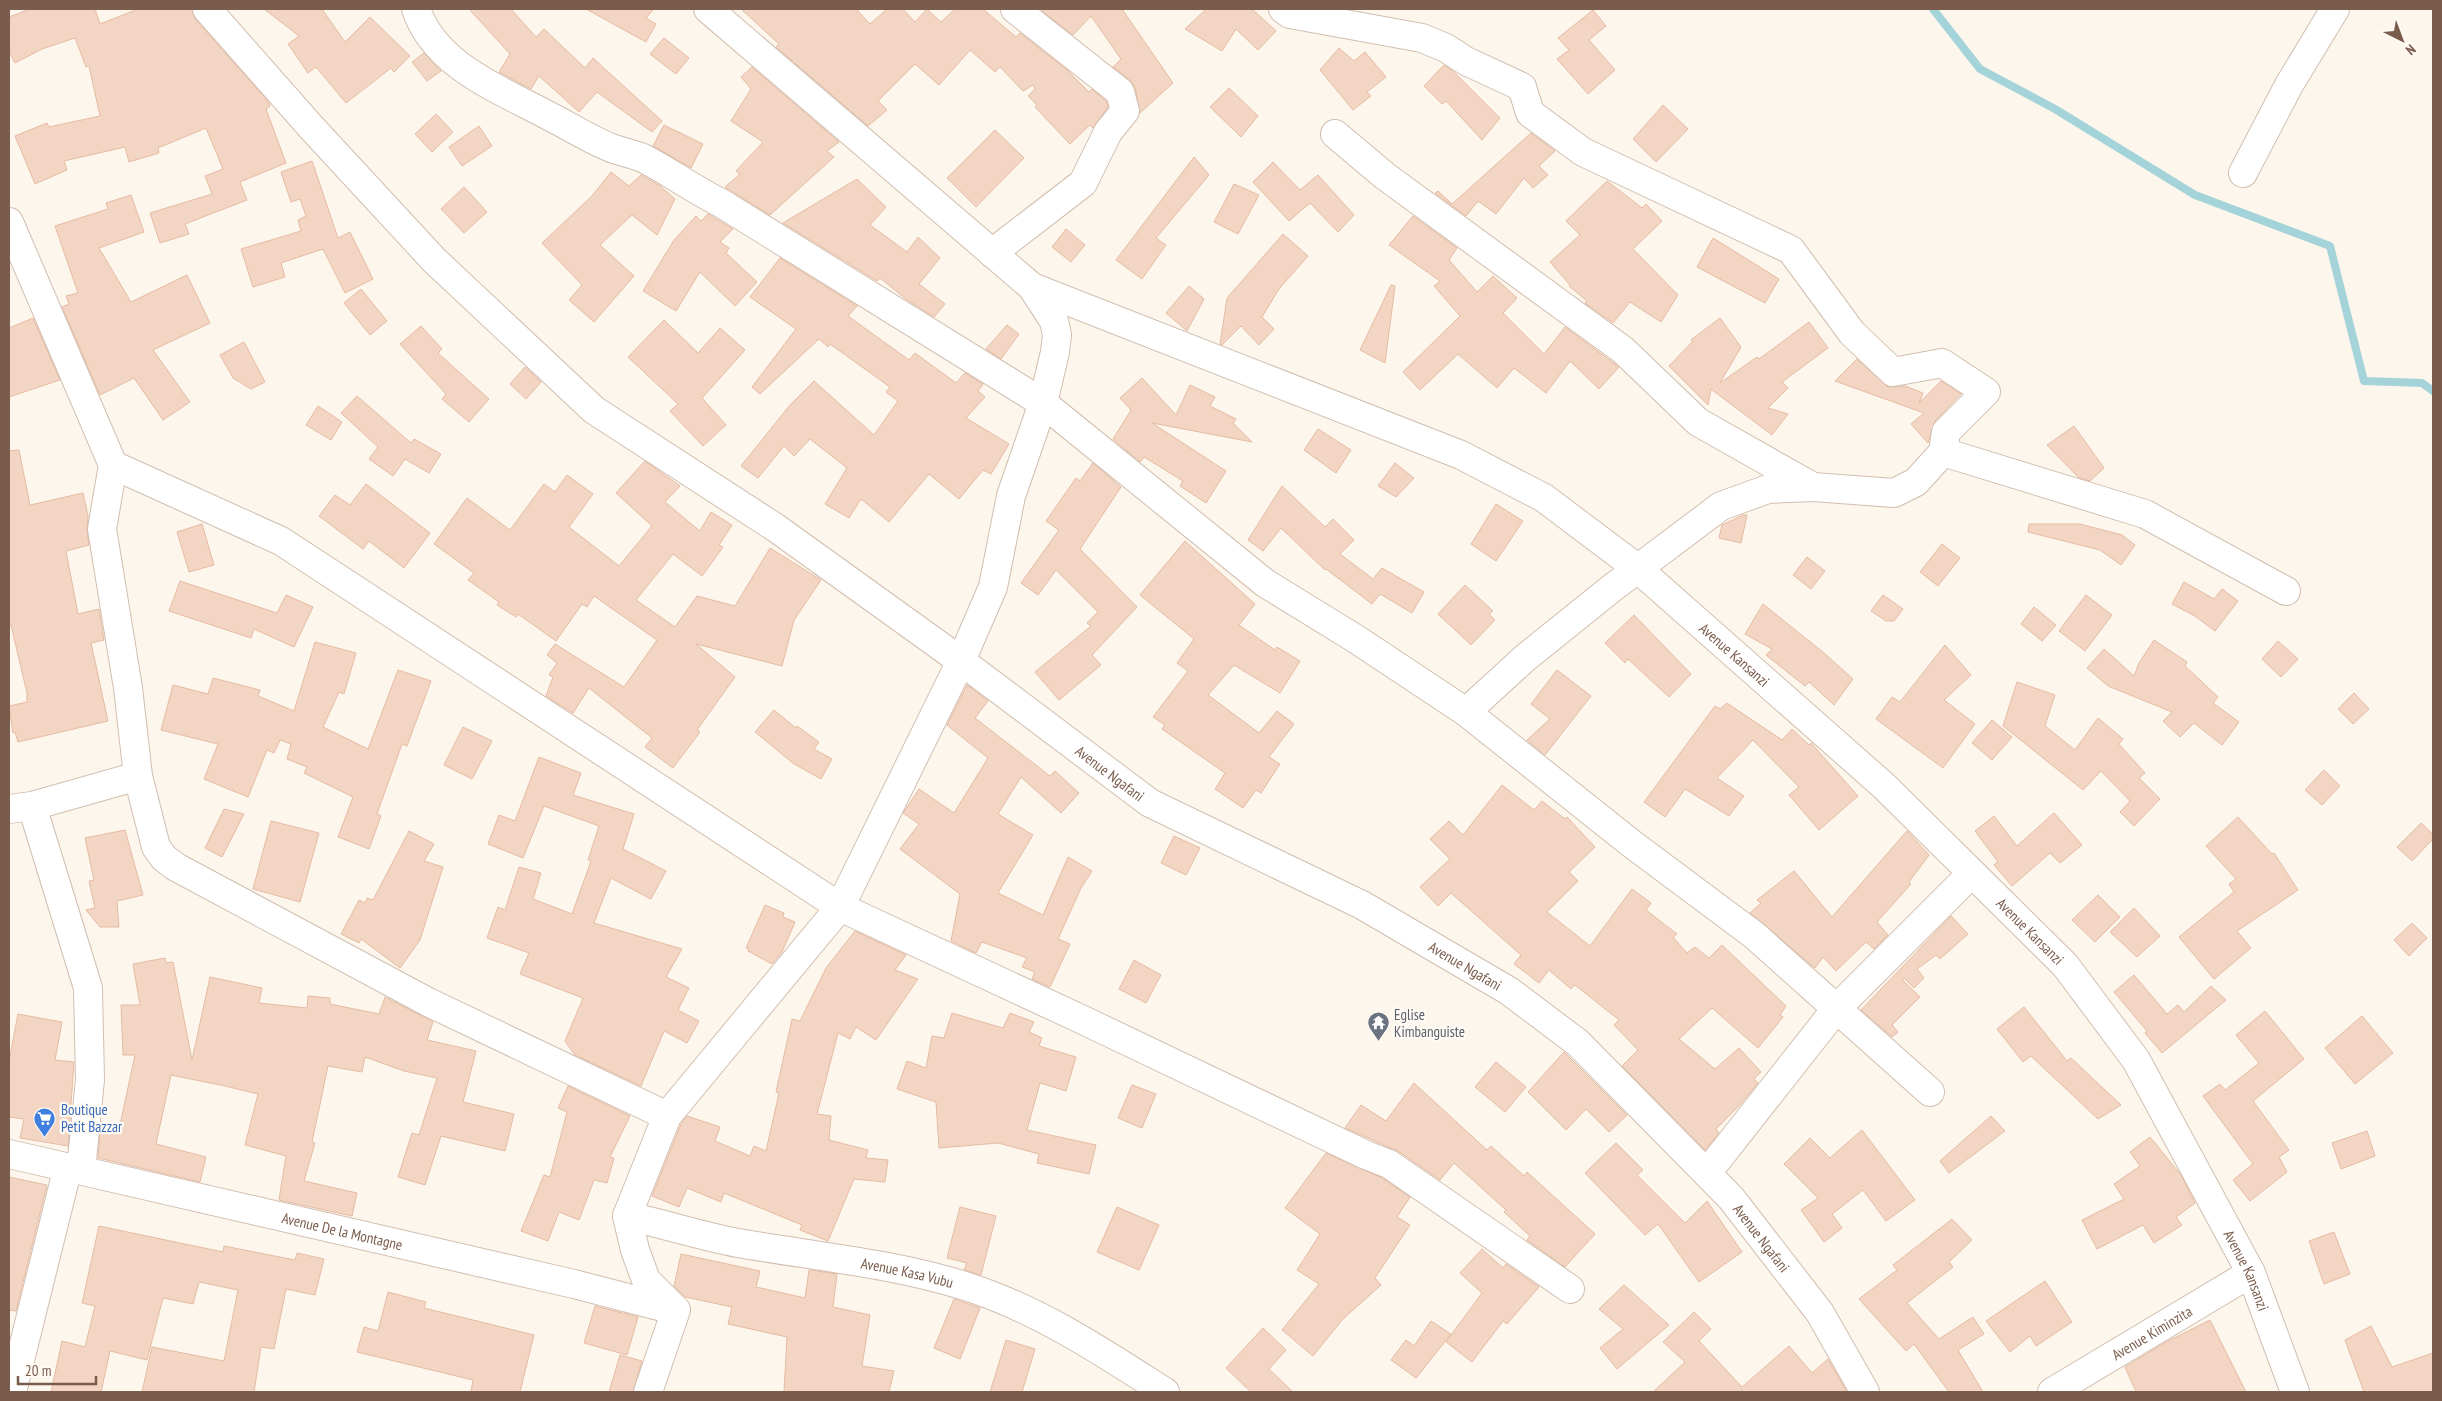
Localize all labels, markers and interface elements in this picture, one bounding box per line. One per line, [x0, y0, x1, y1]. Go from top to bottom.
north arrow [2377, 15, 2427, 65]
text: N [2402, 40, 2420, 59]
street label: Avenue Kansanzi [1696, 618, 1774, 690]
street label: Avenue Ngafani [1072, 741, 1148, 805]
street label: Avenue Kansanzi [1993, 893, 2068, 968]
street label: Avenue Ngafani [1425, 937, 1505, 994]
place label: Eglise Kimbanguiste [1394, 1005, 1465, 1041]
temple icon: Eglise Kimbanguiste [1366, 1011, 1390, 1042]
place label: Boutique Petit Bazzar [61, 1100, 123, 1136]
supermarket icon: Boutique Petit Bazzar [33, 1106, 57, 1137]
street label: Avenue Ngafani [1729, 1200, 1794, 1276]
street label: Avenue De la Montagne [280, 1208, 404, 1254]
street label: Avenue Kansanzi [2220, 1226, 2274, 1313]
street label: Avenue Kasa Vubu [860, 1253, 956, 1292]
street label: Avenue Kiminzita [2108, 1301, 2195, 1364]
scale bar [18, 1354, 95, 1386]
text: 20 m [25, 1361, 51, 1380]

